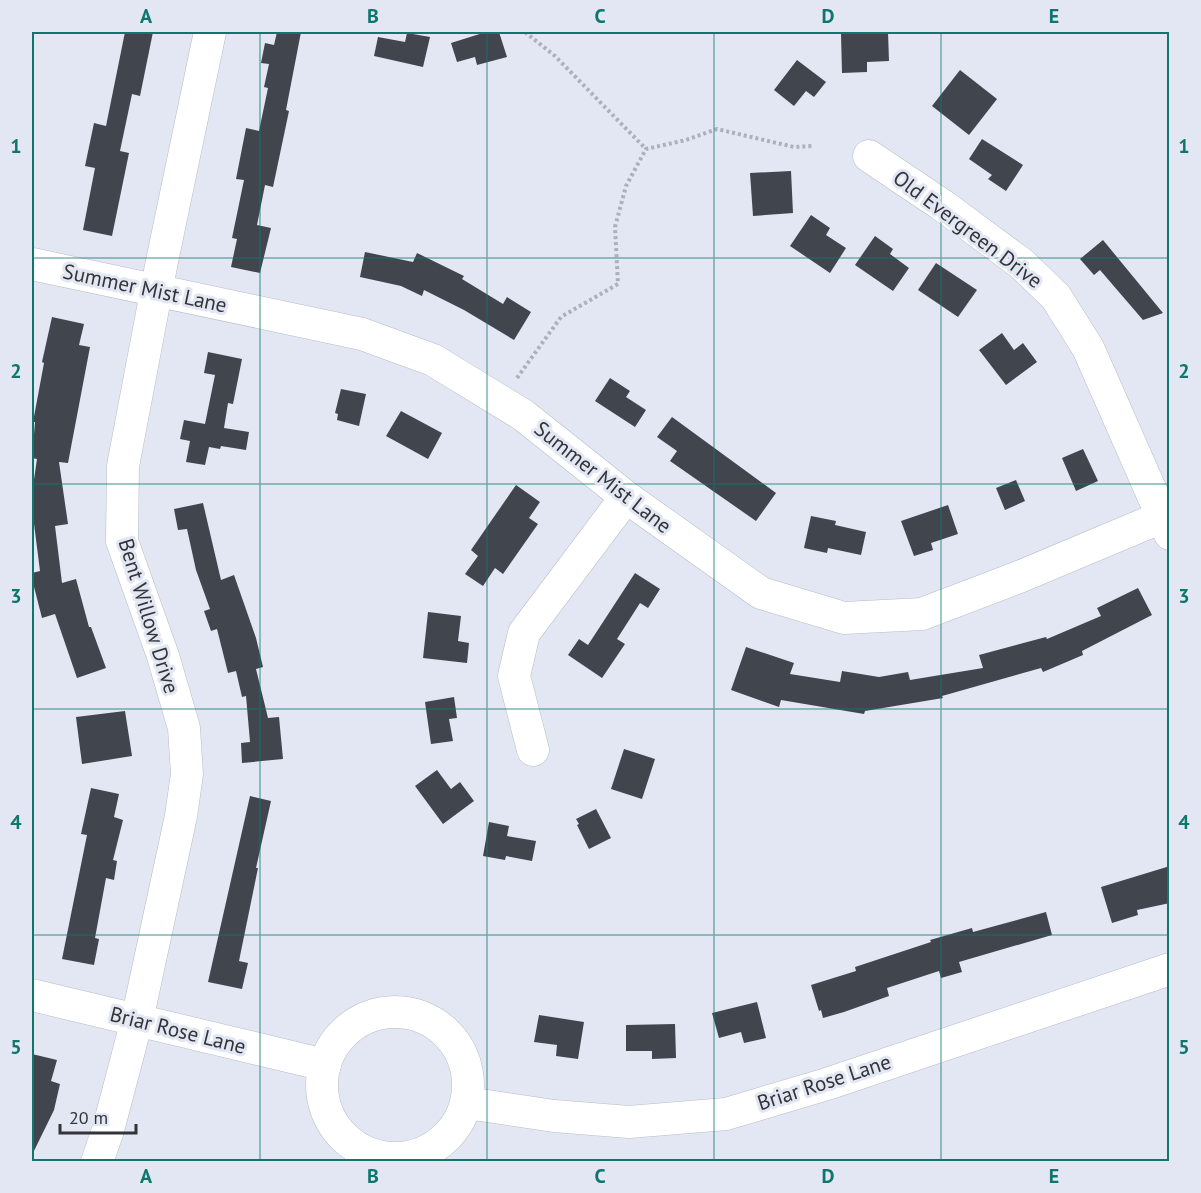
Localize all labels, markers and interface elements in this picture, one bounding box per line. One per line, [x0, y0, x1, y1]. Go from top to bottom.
text: A [140, 3, 153, 29]
text: B [367, 3, 379, 29]
text: C [594, 3, 606, 29]
text: D [822, 3, 835, 29]
text: E [1049, 3, 1059, 29]
text: 1 [10, 133, 22, 159]
text: 1 [1178, 133, 1190, 159]
street label: Old Evergreen Drive [888, 164, 1048, 294]
street label: Summer Mist Lane [61, 257, 229, 319]
text: 2 [10, 358, 22, 384]
text: 2 [1178, 358, 1190, 384]
street label: Summer Mist Lane [529, 415, 677, 539]
street label: Bent Willow Drive [113, 535, 185, 697]
text: 3 [10, 583, 22, 609]
text: 3 [1178, 583, 1190, 609]
text: 4 [10, 809, 22, 835]
text: 4 [1178, 809, 1190, 835]
street label: Briar Rose Lane [107, 1000, 249, 1060]
text: 5 [10, 1034, 22, 1060]
text: 5 [1178, 1034, 1190, 1060]
street label: Briar Rose Lane [754, 1048, 894, 1116]
scale bar [60, 1097, 136, 1135]
text: 20 m [69, 1106, 108, 1129]
text: A [140, 1163, 153, 1189]
text: B [367, 1163, 379, 1189]
text: C [594, 1163, 606, 1189]
text: D [822, 1163, 835, 1189]
text: E [1049, 1163, 1059, 1189]

